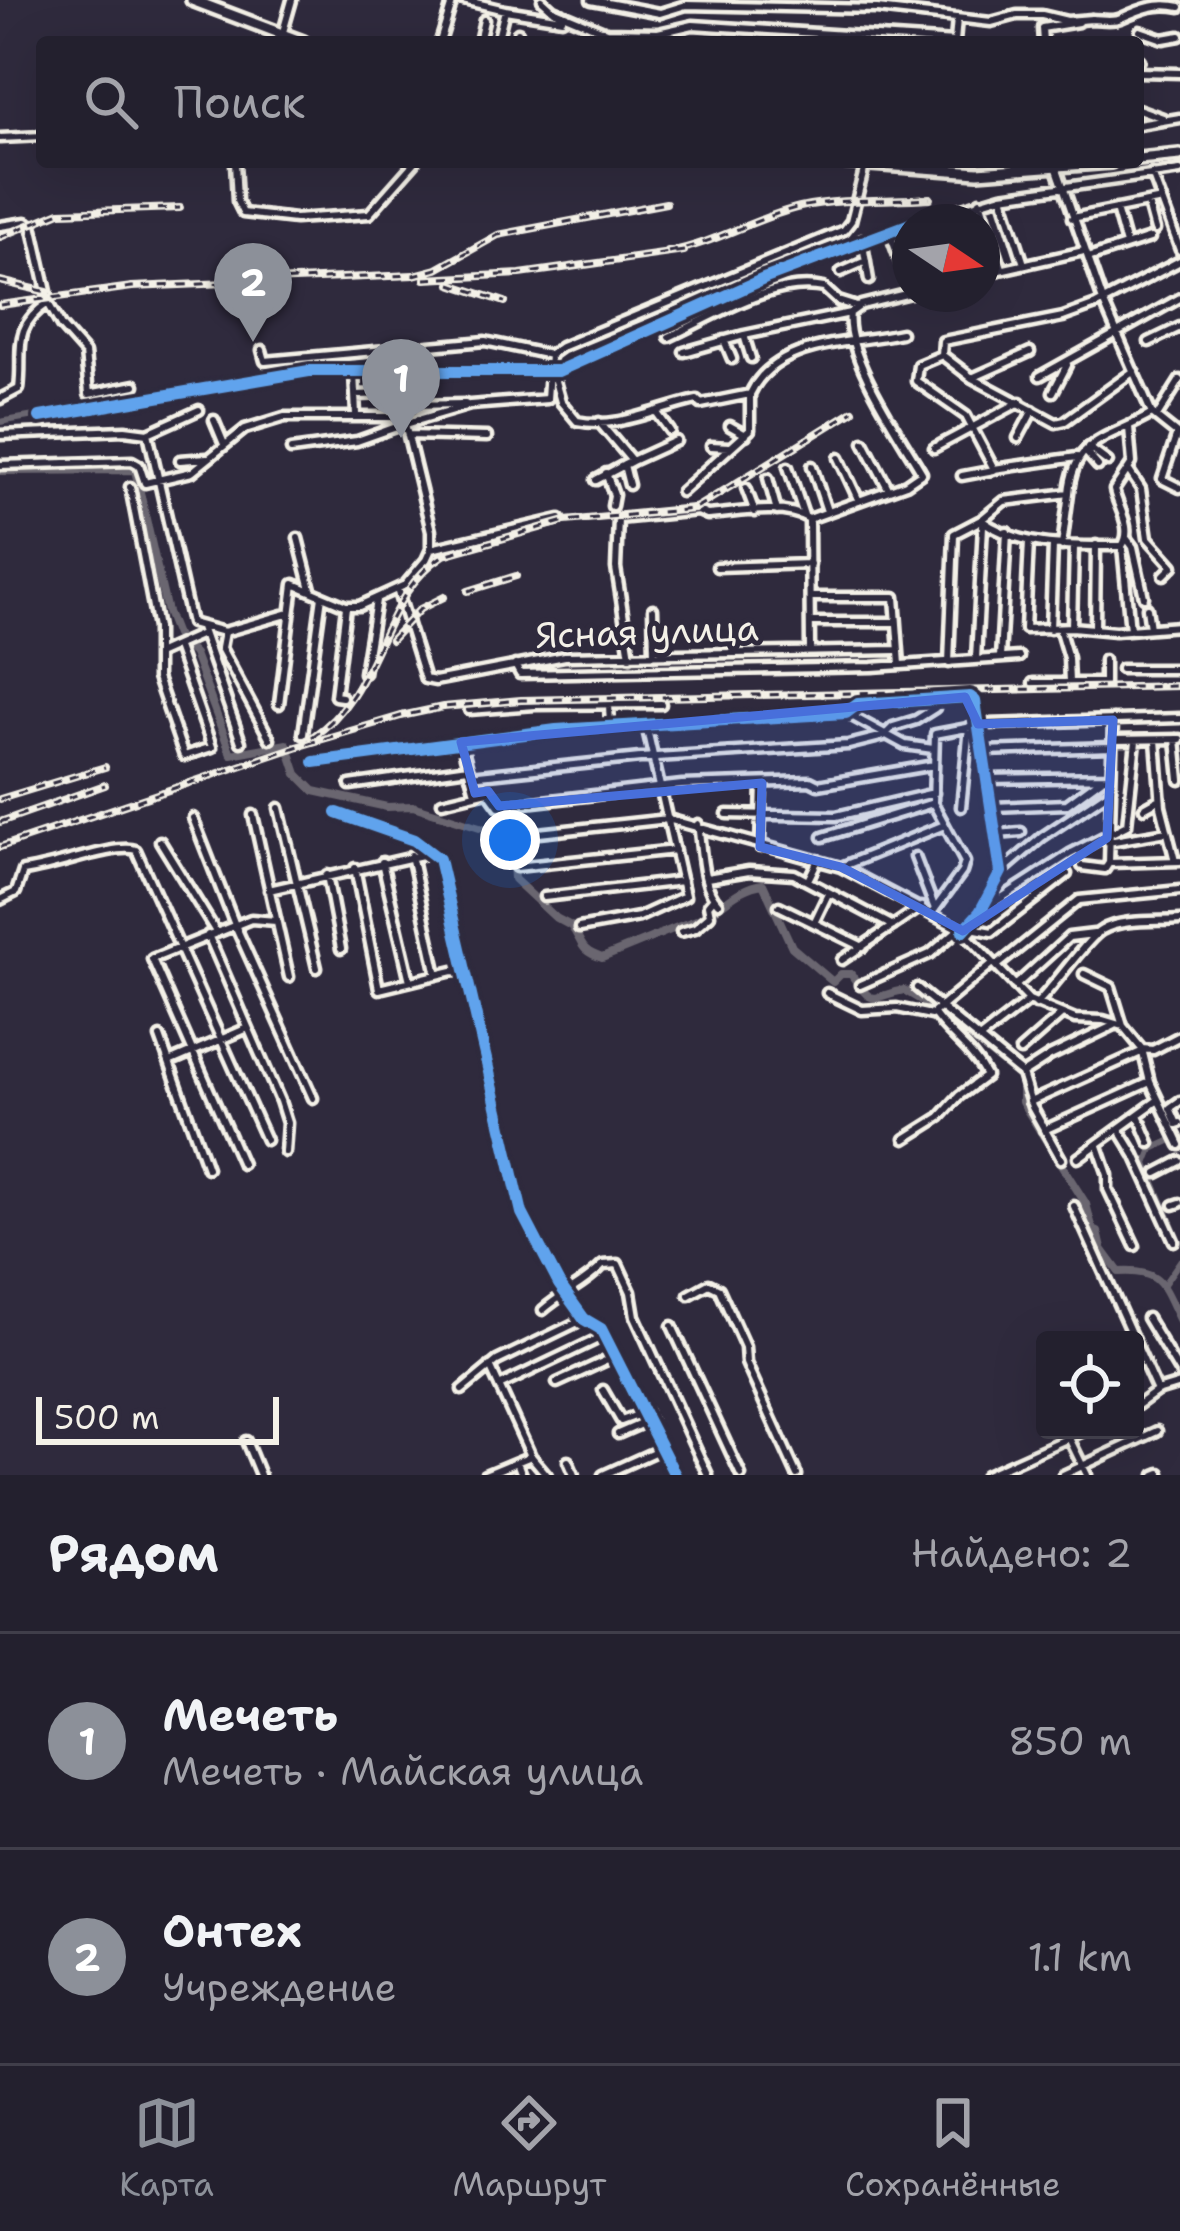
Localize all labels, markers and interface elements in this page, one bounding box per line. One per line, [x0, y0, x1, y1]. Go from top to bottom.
search box [36, 36, 1144, 168]
icon: search [78, 69, 144, 135]
text: Поиск [174, 72, 305, 132]
north arrow [892, 204, 1000, 312]
pin: 2 [214, 243, 292, 342]
pin: 1 [362, 339, 440, 438]
street label: Ясная улица [535, 603, 759, 660]
your location [480, 810, 540, 870]
map controls [1036, 1331, 1144, 1439]
button: locate [1036, 1331, 1144, 1439]
scale bar [36, 1391, 279, 1444]
text: 500 m [54, 1395, 160, 1440]
text: Рядом [48, 1519, 219, 1587]
text: Найдено: 2 [911, 1527, 1132, 1579]
text: Мечеть [162, 1685, 338, 1745]
text: 1 [78, 1715, 96, 1767]
text: 850 m [1008, 1715, 1132, 1767]
text: Мечеть · Майская улица [162, 1745, 643, 1797]
text: Онтех [162, 1901, 302, 1961]
text: 2 [73, 1931, 101, 1983]
text: 1.1 km [1027, 1931, 1132, 1983]
text: Учреждение [162, 1961, 397, 2013]
tab: Карта [119, 2090, 214, 2207]
tab: Маршрут [452, 2090, 606, 2207]
tab: Сохранённые [845, 2090, 1061, 2207]

